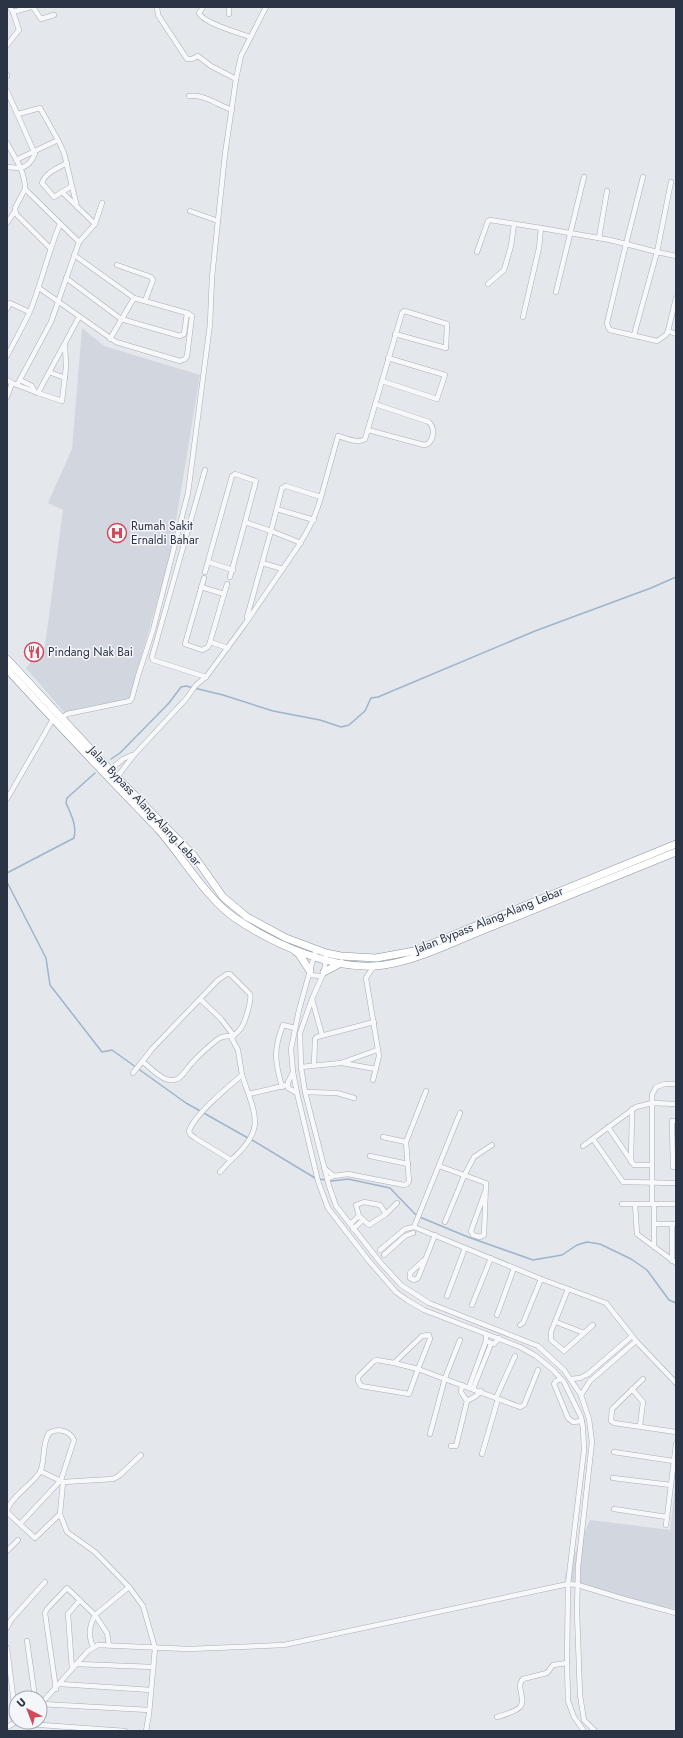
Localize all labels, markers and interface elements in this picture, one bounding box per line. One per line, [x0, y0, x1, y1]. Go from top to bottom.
place label: Rumah Sakit Ernaldi Bahar [131, 517, 200, 549]
hospital icon: Rumah Sakit Ernaldi Bahar [106, 522, 128, 544]
restaurant icon: Pindang Nak Bai [23, 641, 45, 663]
place label: Pindang Nak Bai [48, 643, 133, 661]
street label: Jalan Bypass Alang-Alang Lebar [83, 740, 206, 871]
street label: Jalan Bypass Alang-Alang Lebar [410, 882, 567, 959]
north arrow [8, 1690, 48, 1730]
text: U [13, 1694, 30, 1711]

